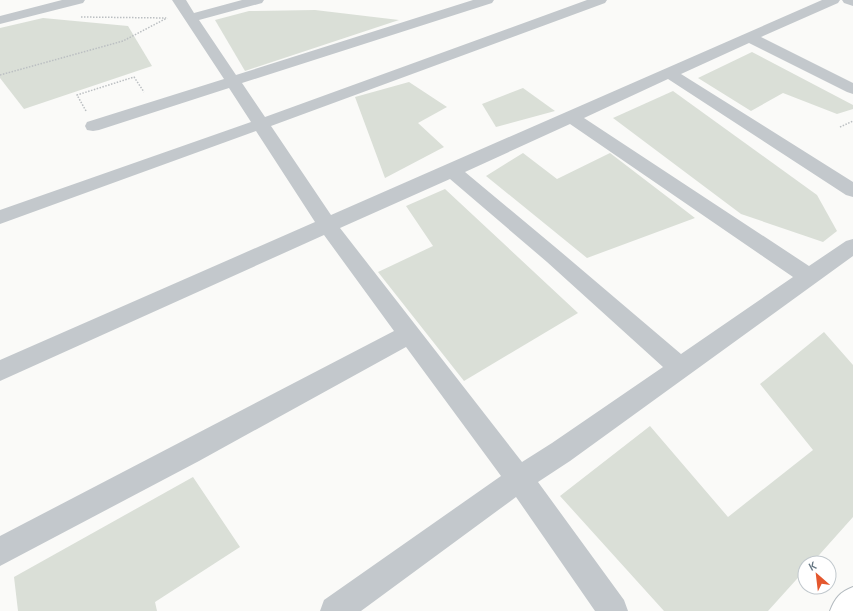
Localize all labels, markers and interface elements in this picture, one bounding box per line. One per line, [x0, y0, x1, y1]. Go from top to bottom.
north arrow [797, 555, 837, 595]
text: K [806, 558, 819, 574]

